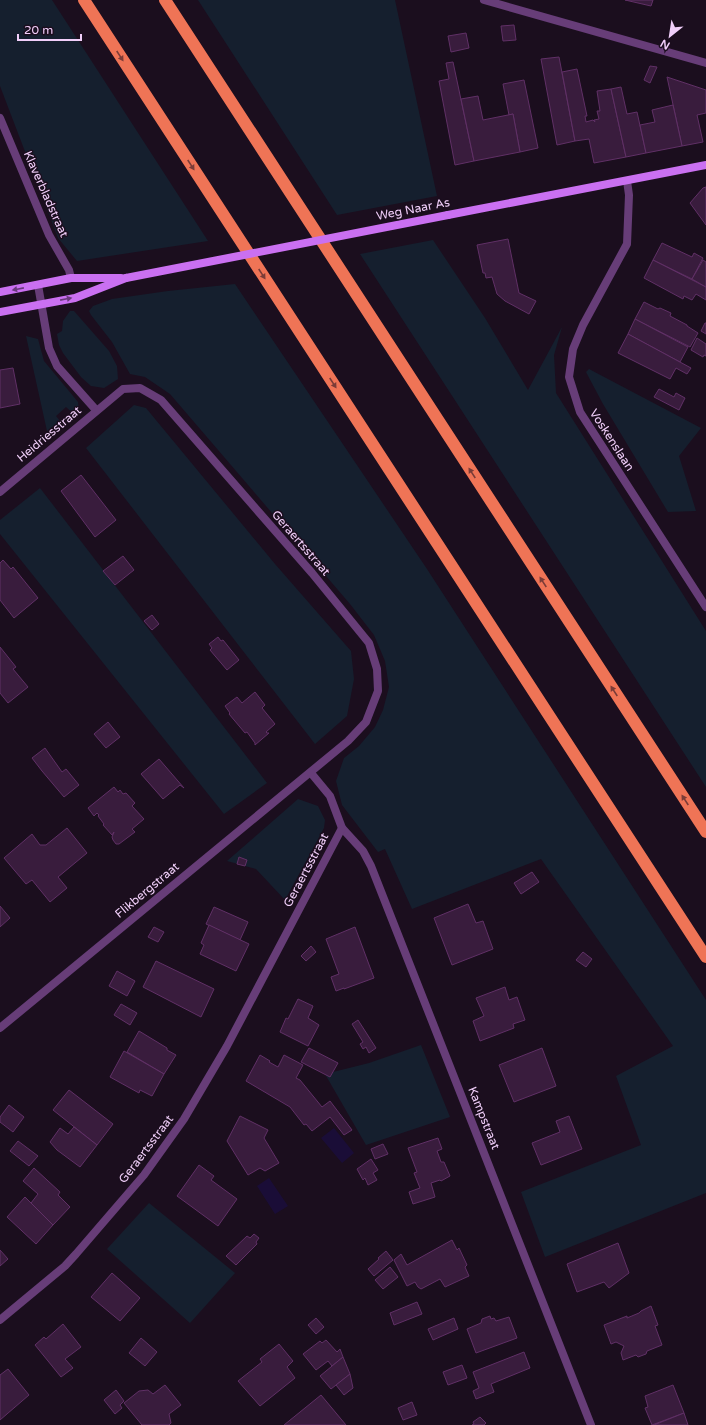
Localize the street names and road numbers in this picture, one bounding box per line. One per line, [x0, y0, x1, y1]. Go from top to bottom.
street label: Klaverbladstraat [21, 149, 71, 240]
street label: Weg Naar As [375, 195, 451, 223]
street label: Heidriesstraat [14, 403, 84, 465]
street label: Voskenslaan [587, 406, 637, 474]
street label: Geraertsstraat [269, 508, 333, 579]
street label: Geraertsstraat [281, 830, 332, 909]
street label: Flikbergstraat [112, 859, 182, 921]
street label: Kampstraat [465, 1085, 503, 1152]
street label: Geraertsstraat [116, 1112, 176, 1186]

